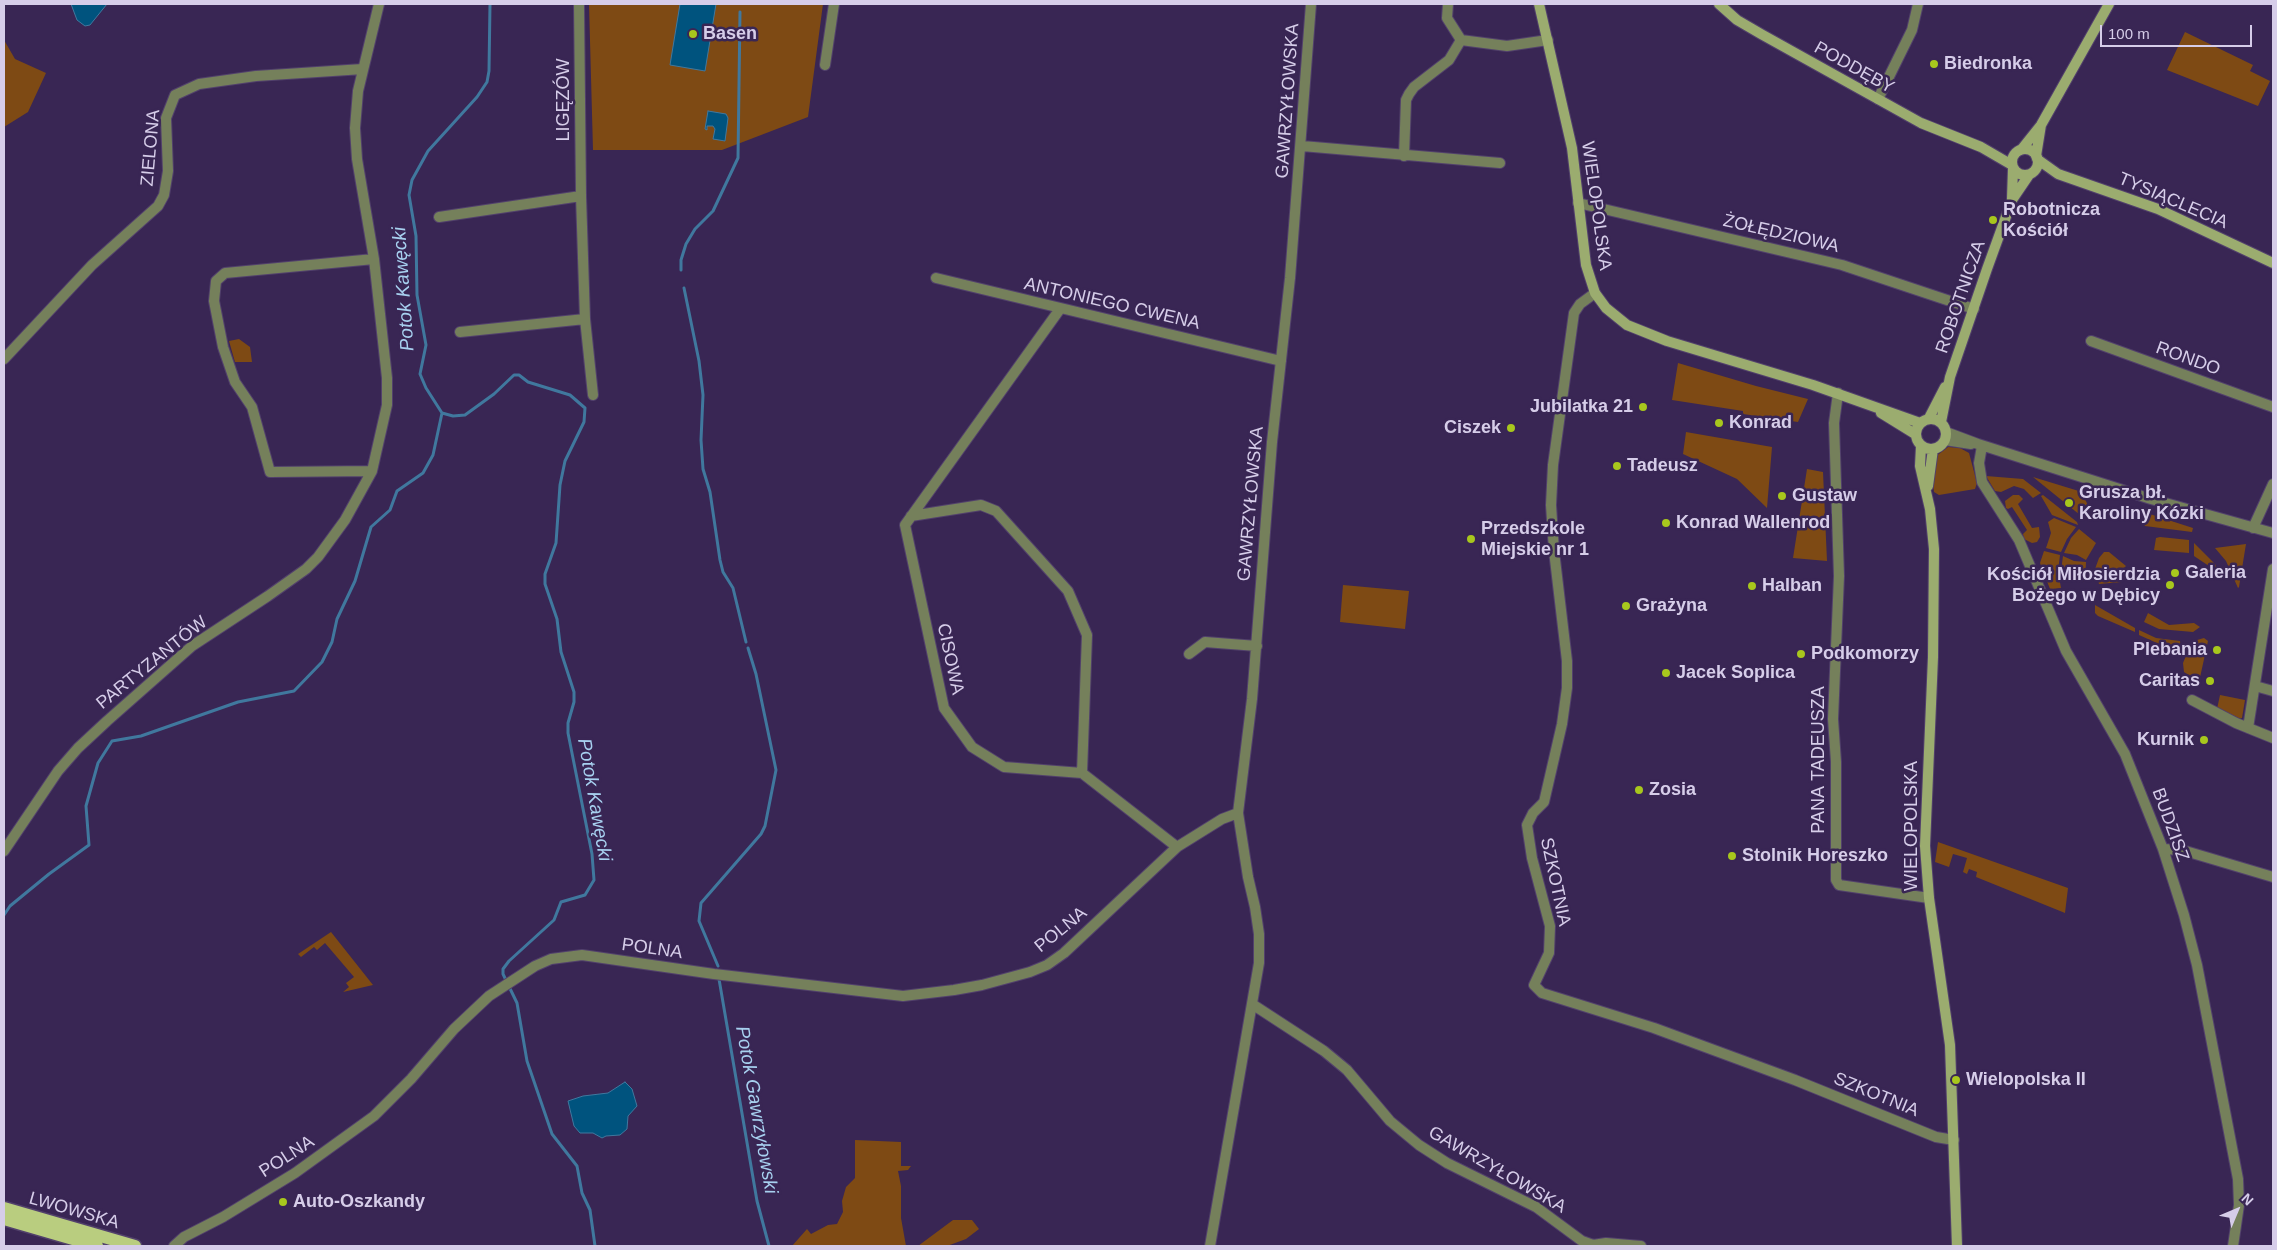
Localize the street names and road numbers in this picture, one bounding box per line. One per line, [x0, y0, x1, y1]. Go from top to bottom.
street label: GAWRZYŁOWSKA [1272, 23, 1304, 179]
street label: PODDĘBY [1810, 37, 1898, 99]
street label: LIGĘZÓW [553, 58, 575, 142]
street label: ZIELONA [137, 109, 165, 187]
street label: WIELOPOLSKA [1576, 140, 1616, 272]
street label: TYSIĄCLECIA [2115, 168, 2231, 234]
street label: ŻOŁĘDZIOWA [1721, 210, 1841, 258]
street label: ROBOTNICZA [1932, 238, 1990, 356]
street label: ANTONIEGO CWENA [1022, 273, 1202, 335]
street label: RONDO [2153, 337, 2223, 381]
street label: GAWRZYŁOWSKA [1233, 426, 1269, 582]
street label: PARTYZANTÓW [92, 612, 212, 714]
street label: CISOWA [932, 621, 968, 697]
street label: PANA TADEUSZA [1808, 686, 1830, 834]
street label: WIELOPOLSKA [1901, 761, 1923, 891]
street label: BUDZISZ [2147, 785, 2193, 865]
street label: SZKOTNIA [1535, 836, 1575, 928]
street label: POLNA [1030, 902, 1092, 958]
street label: POLNA [620, 934, 684, 964]
street label: SZKOTNIA [1830, 1068, 1922, 1122]
street label: GAWRZYŁOWSKA [1424, 1122, 1570, 1218]
street label: POLNA [256, 1131, 318, 1183]
street label: LWOWSKA [26, 1188, 122, 1234]

